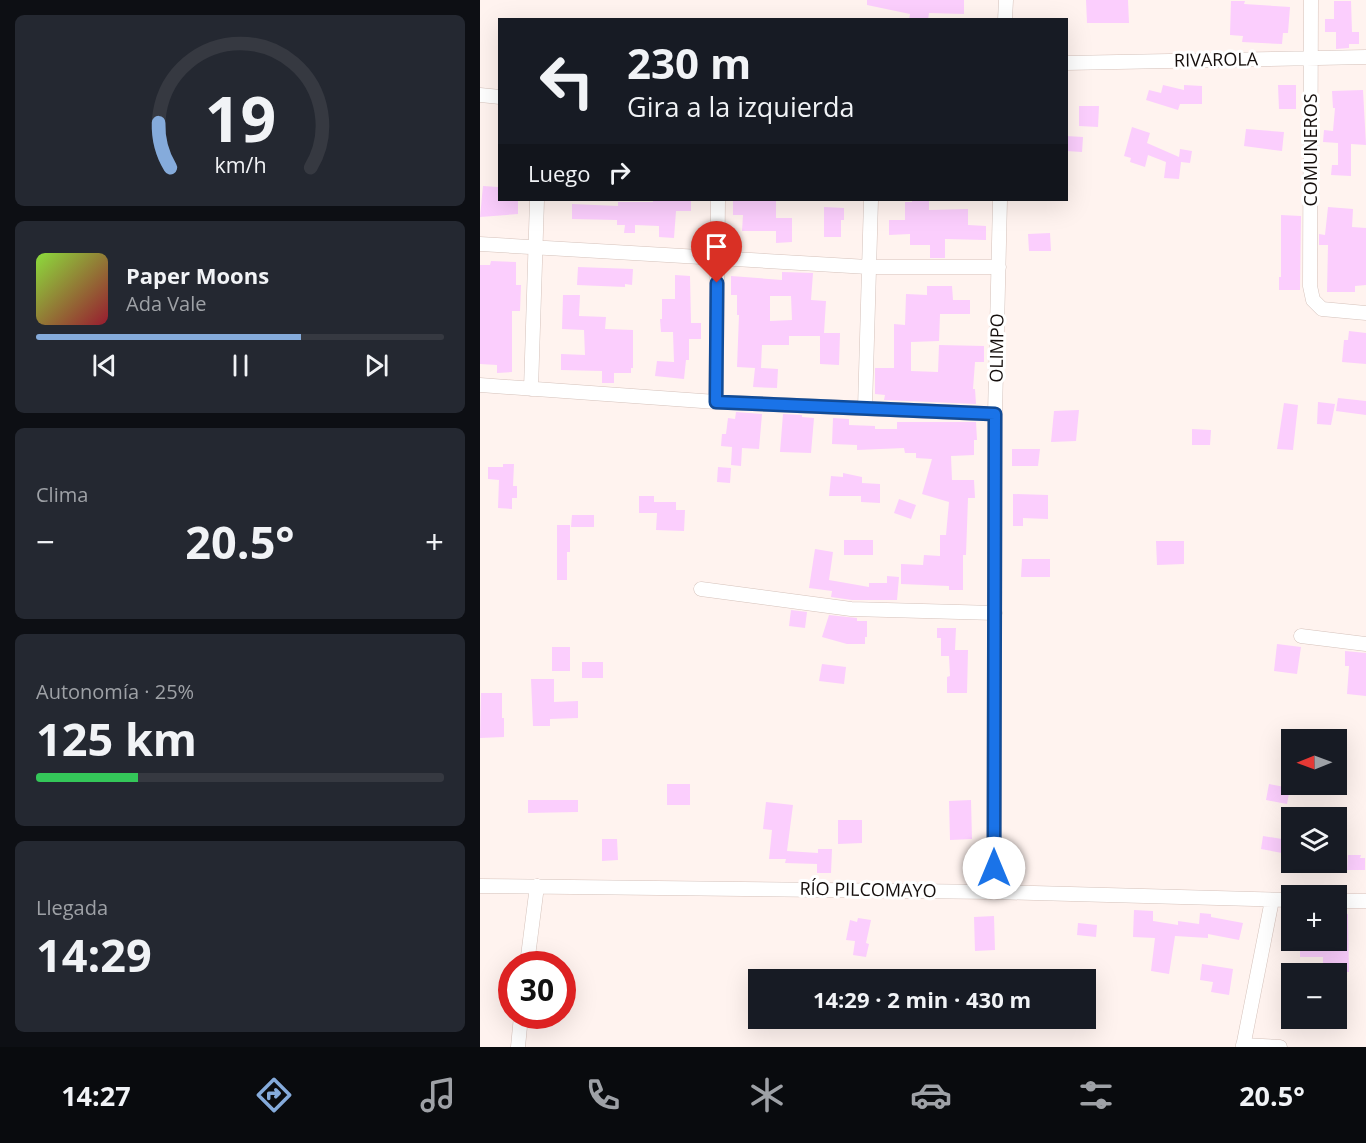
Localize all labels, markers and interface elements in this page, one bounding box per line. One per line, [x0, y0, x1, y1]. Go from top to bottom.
text: 230 m [627, 34, 751, 91]
icon: left [528, 42, 606, 120]
street label: RIVAROLA [1174, 46, 1259, 72]
text: 19 [204, 75, 276, 160]
text: Gira a la izquierda [627, 88, 854, 125]
street label: COMUNEROS [1298, 93, 1322, 207]
text: km/h [214, 150, 266, 179]
icon: right [603, 156, 636, 189]
text: Luego [528, 158, 591, 188]
pin [691, 221, 742, 283]
icon: arrive [700, 230, 733, 263]
text: Paper Moons [126, 260, 269, 290]
text: Ada Vale [126, 290, 207, 317]
street label: OLIMPO [983, 313, 1009, 383]
icon: previous [88, 349, 121, 382]
icon: pause [224, 349, 257, 382]
icon: next [360, 349, 393, 382]
text: Clima [36, 481, 88, 508]
text: 20.5° [185, 511, 295, 572]
text: − [36, 519, 55, 564]
text: + [425, 519, 444, 564]
text: Autonomía · 25% [36, 678, 194, 705]
text: 125 km [36, 708, 197, 769]
north arrow [1281, 729, 1347, 795]
map controls [1281, 729, 1347, 1029]
button: layers [1281, 807, 1347, 873]
position arrow [962, 836, 1026, 900]
street label: RÍO PILCOMAYO [799, 876, 937, 902]
button: + [1281, 885, 1347, 951]
text: Llegada [36, 894, 108, 921]
text: 14:29 [36, 924, 152, 985]
speed limit sign: 30 [498, 951, 576, 1029]
button: − [1281, 963, 1347, 1029]
text: 14:29 · 2 min · 430 m [813, 984, 1031, 1014]
icon: directions [253, 1074, 295, 1116]
icon: music [417, 1074, 459, 1116]
icon: phone [582, 1074, 624, 1116]
icon: climate [746, 1074, 788, 1116]
icon: car [910, 1074, 952, 1116]
icon: filters [1075, 1074, 1117, 1116]
text: 14:27 [61, 1077, 131, 1114]
text: 20.5° [1239, 1077, 1305, 1114]

